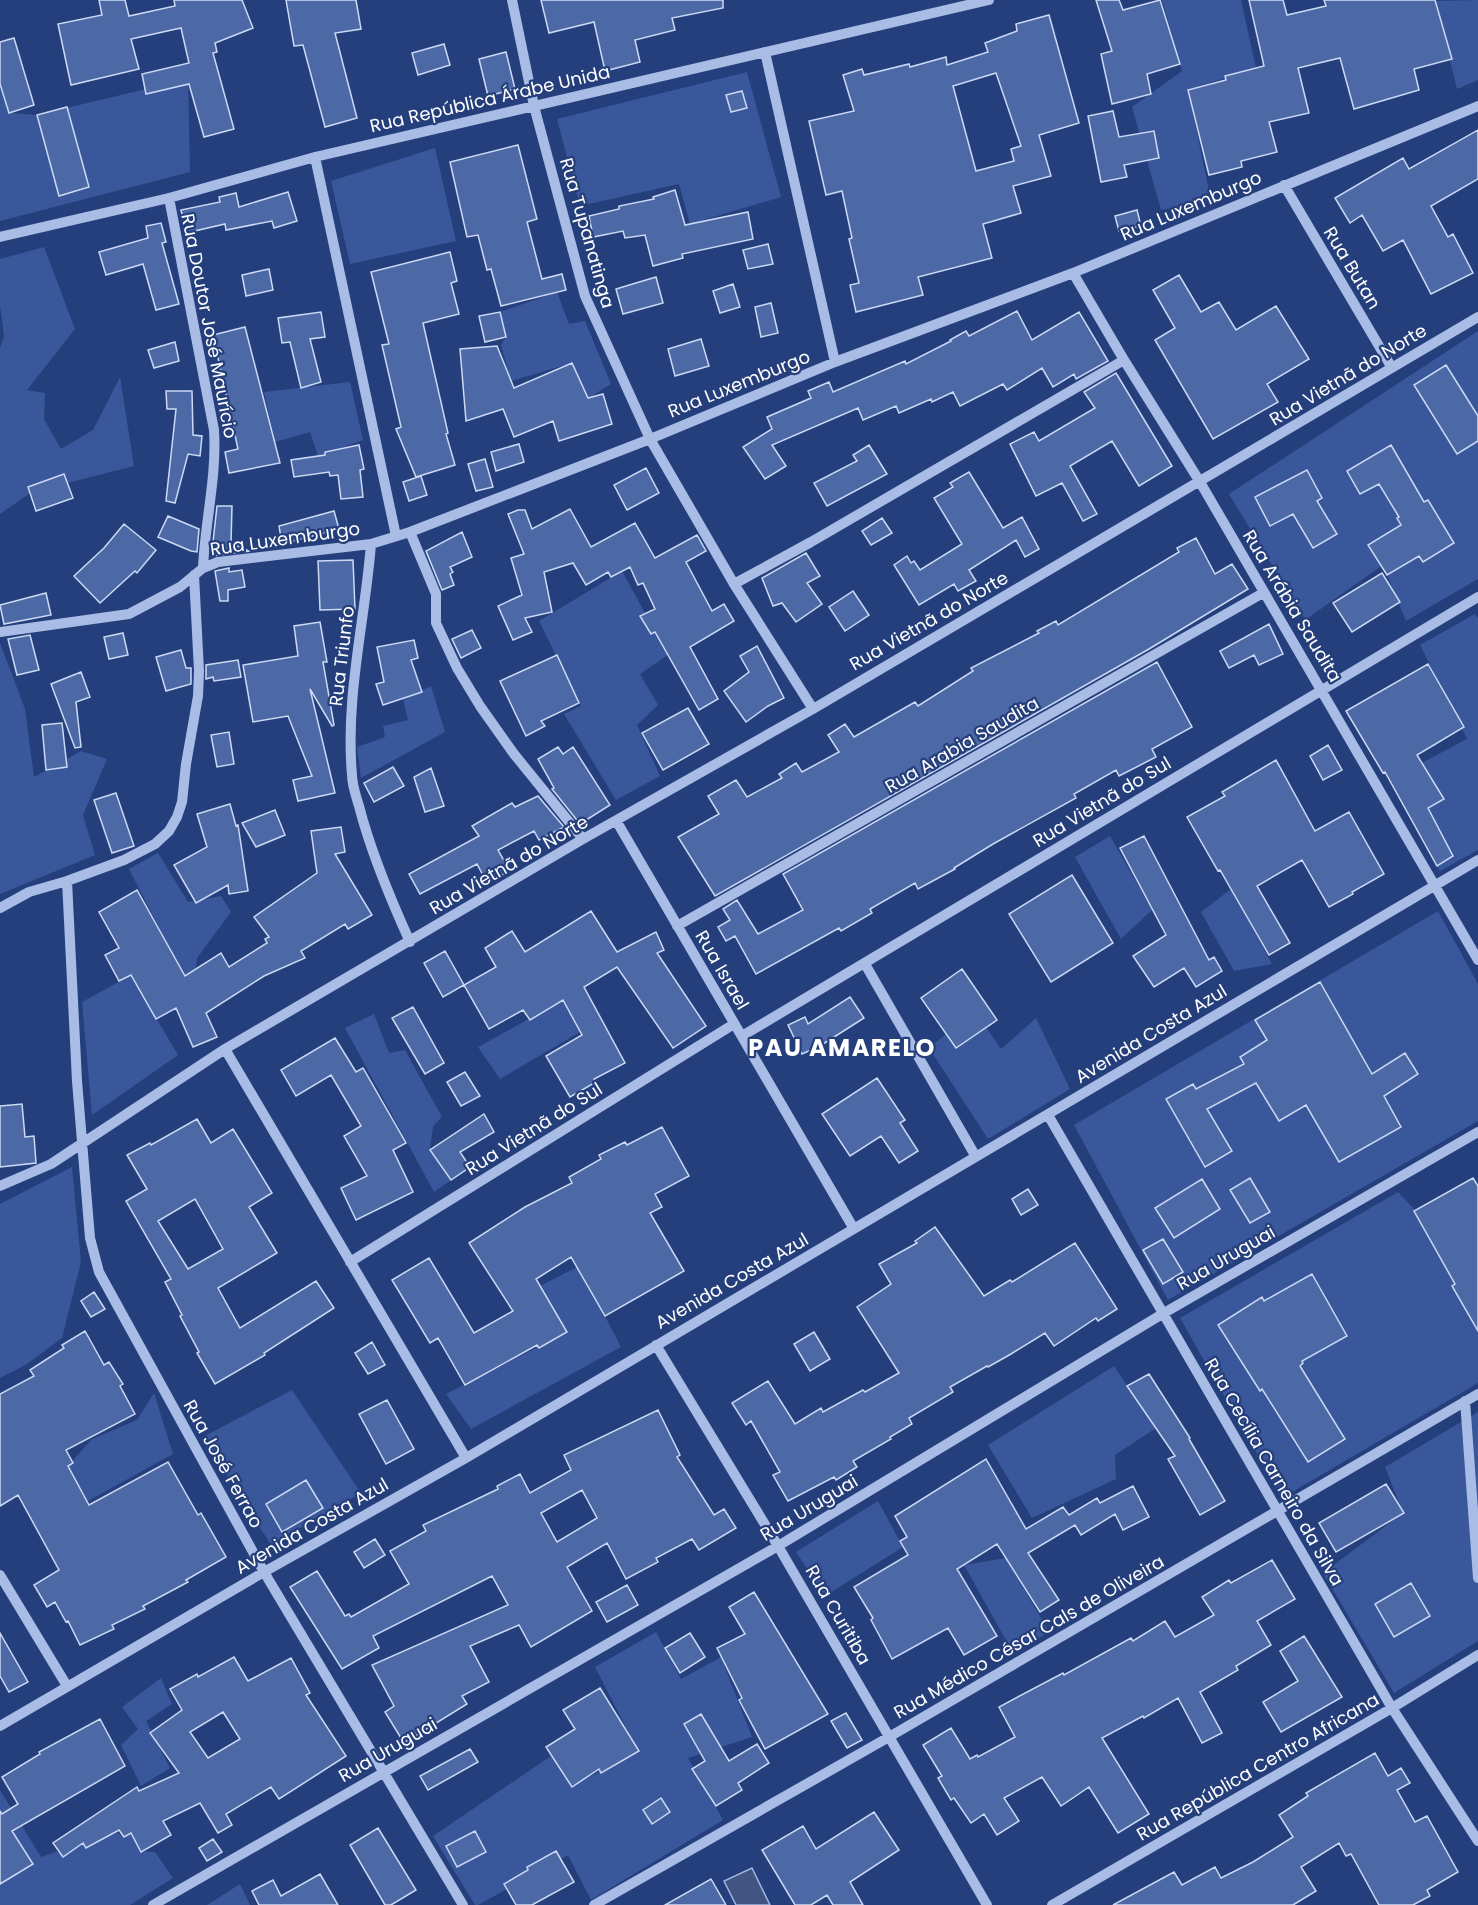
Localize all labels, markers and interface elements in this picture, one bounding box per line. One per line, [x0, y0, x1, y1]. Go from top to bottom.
street label: Rua República Árabe Unida [367, 59, 612, 138]
street label: Rua Tupanatinga [554, 155, 621, 311]
street label: Rua Luxemburgo [1116, 165, 1265, 247]
street label: Rua Doutor José Maurício [175, 211, 244, 440]
street label: Rua Butan [1318, 222, 1387, 314]
street label: Rua Vietnã do Norte [1264, 318, 1431, 431]
street label: Rua Luxemburgo [664, 344, 814, 423]
street label: Rua Luxemburgo [208, 516, 362, 561]
street label: Rua Arábia Saudita [1237, 525, 1348, 687]
street label: Rua Vietnã do Norte [845, 565, 1013, 676]
street label: Rua Triunfo [323, 604, 360, 707]
street label: Rua Arabia Saudita [880, 690, 1043, 799]
street label: Rua Vietnã do Sul [1028, 750, 1176, 853]
street label: Rua Vietnã do Norte [425, 809, 593, 920]
street label: Rua Israel [690, 926, 755, 1014]
street label: Avenida Costa Azul [1070, 978, 1231, 1089]
district label: PAU AMARELO [748, 1031, 936, 1064]
street label: Rua Vietnã do Sul [460, 1076, 607, 1181]
street label: Rua Uruguai [1172, 1219, 1280, 1296]
street label: Avenida Costa Azul [651, 1226, 813, 1335]
street label: Rua Cecília Carneiro da Silva [1199, 1353, 1350, 1590]
street label: Rua José Ferrao [178, 1395, 269, 1532]
street label: Rua Uruguai [755, 1469, 862, 1547]
street label: Avenida Costa Azul [231, 1471, 393, 1580]
street label: Rua Médico César Cals de Oliveira [889, 1549, 1169, 1725]
street label: Rua Curitiba [800, 1560, 877, 1669]
street label: Rua República Centro Africana [1132, 1687, 1384, 1846]
street label: Rua Uruguai [334, 1711, 442, 1788]

